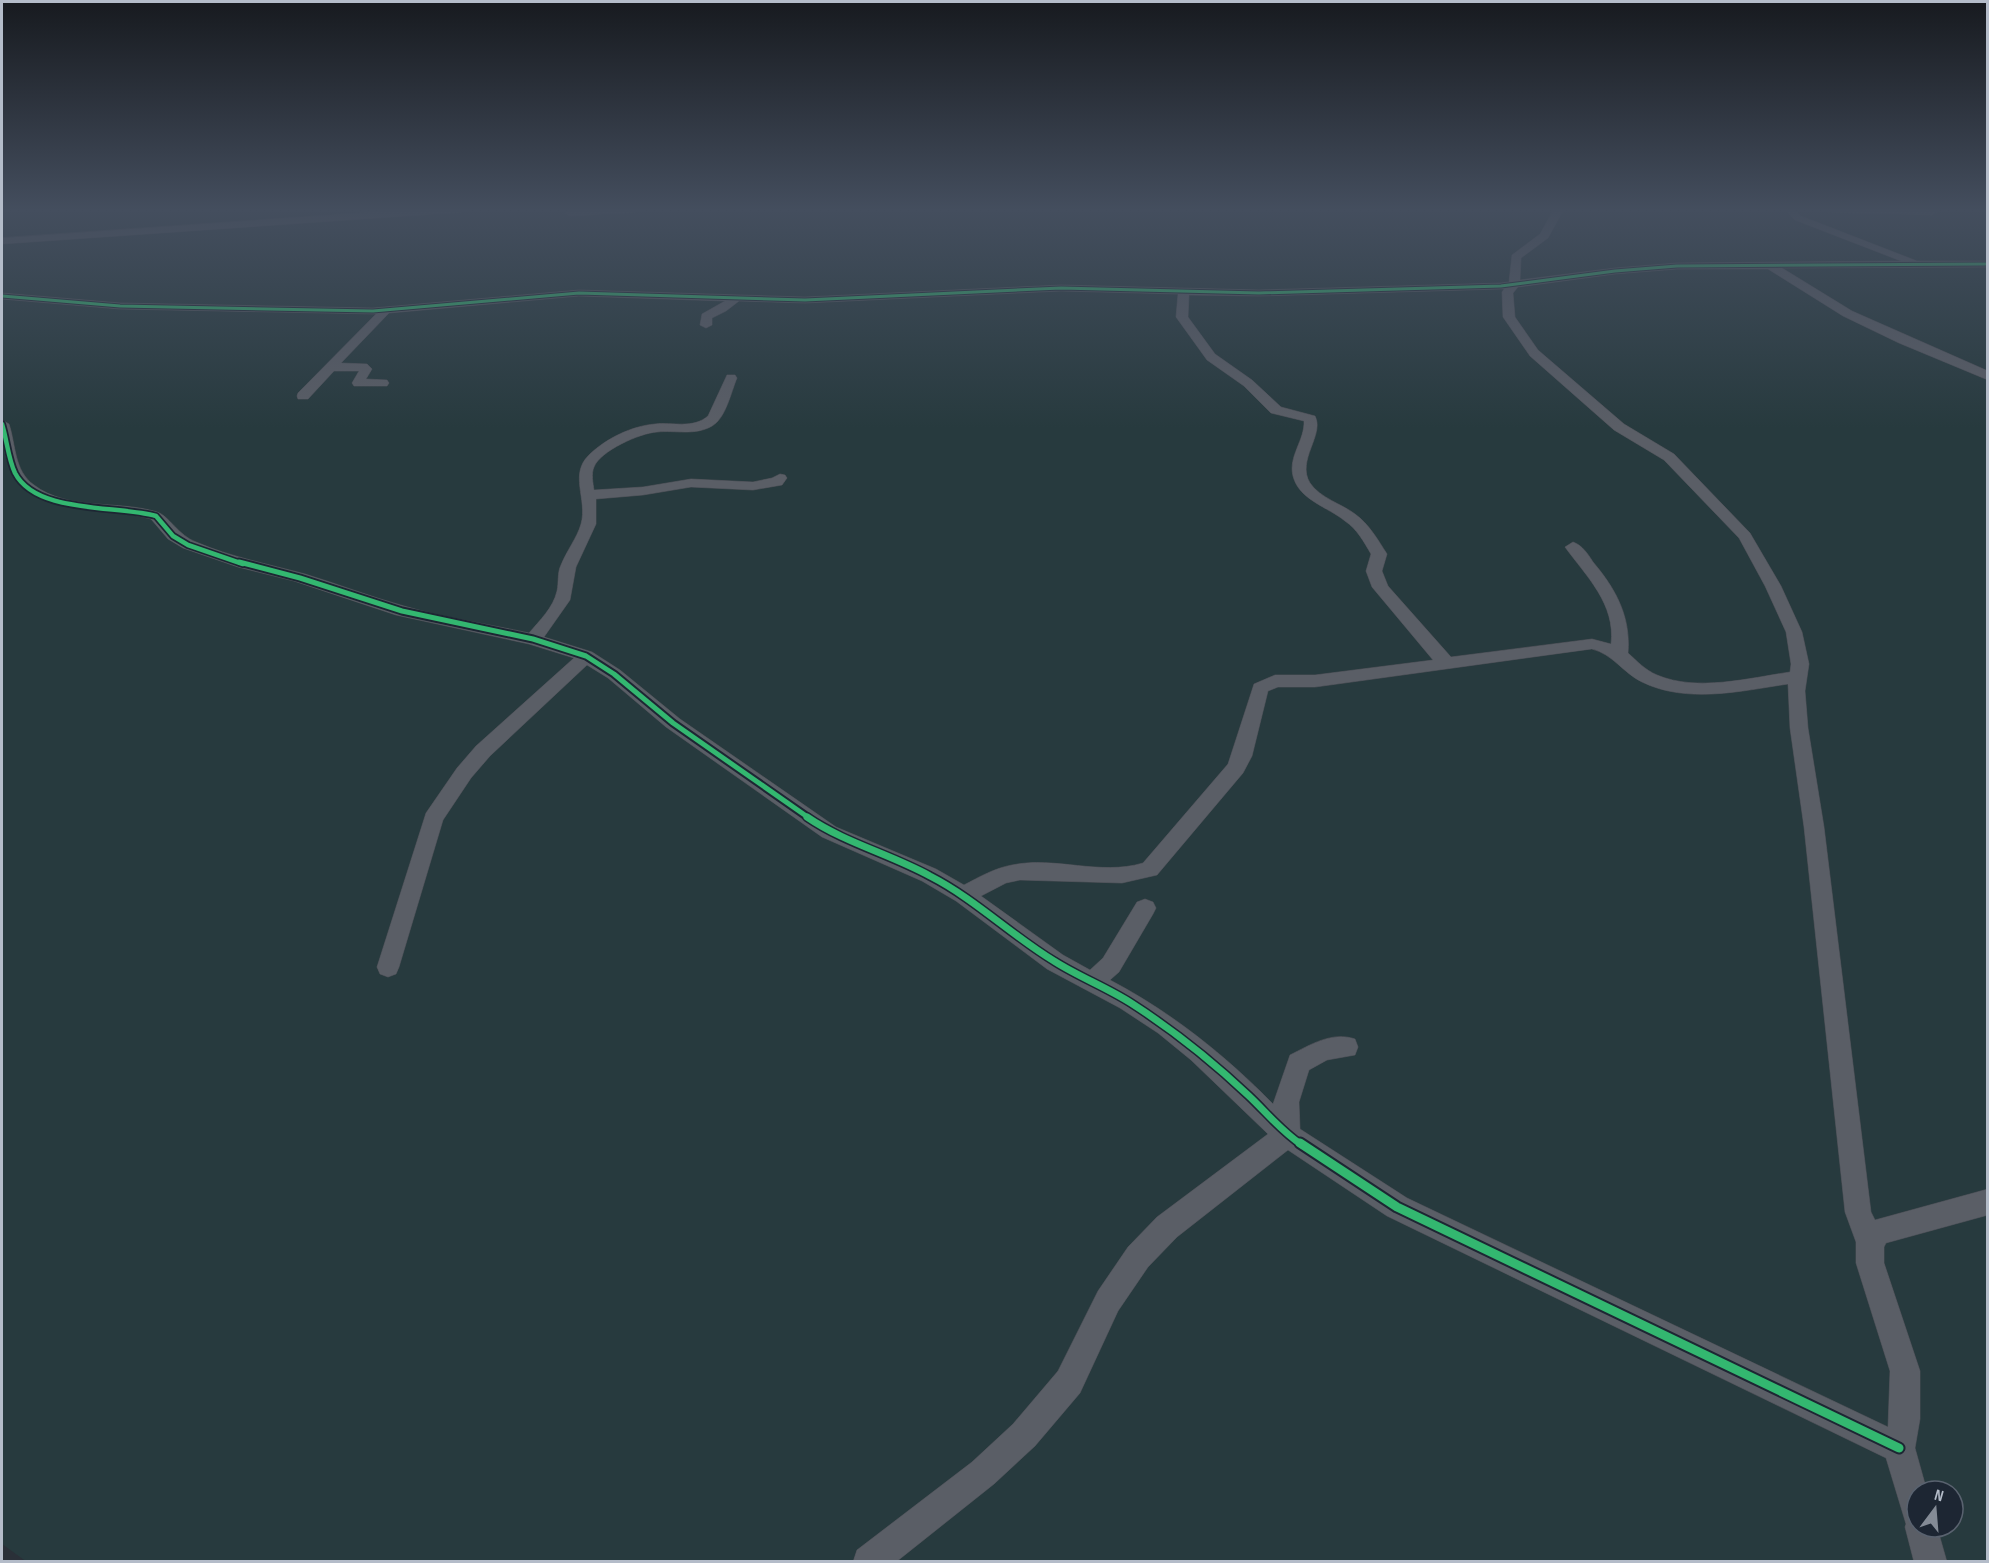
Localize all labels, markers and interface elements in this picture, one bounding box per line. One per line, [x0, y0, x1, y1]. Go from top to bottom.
north arrow [1905, 1479, 1965, 1539]
text: N [1932, 1486, 1945, 1506]

